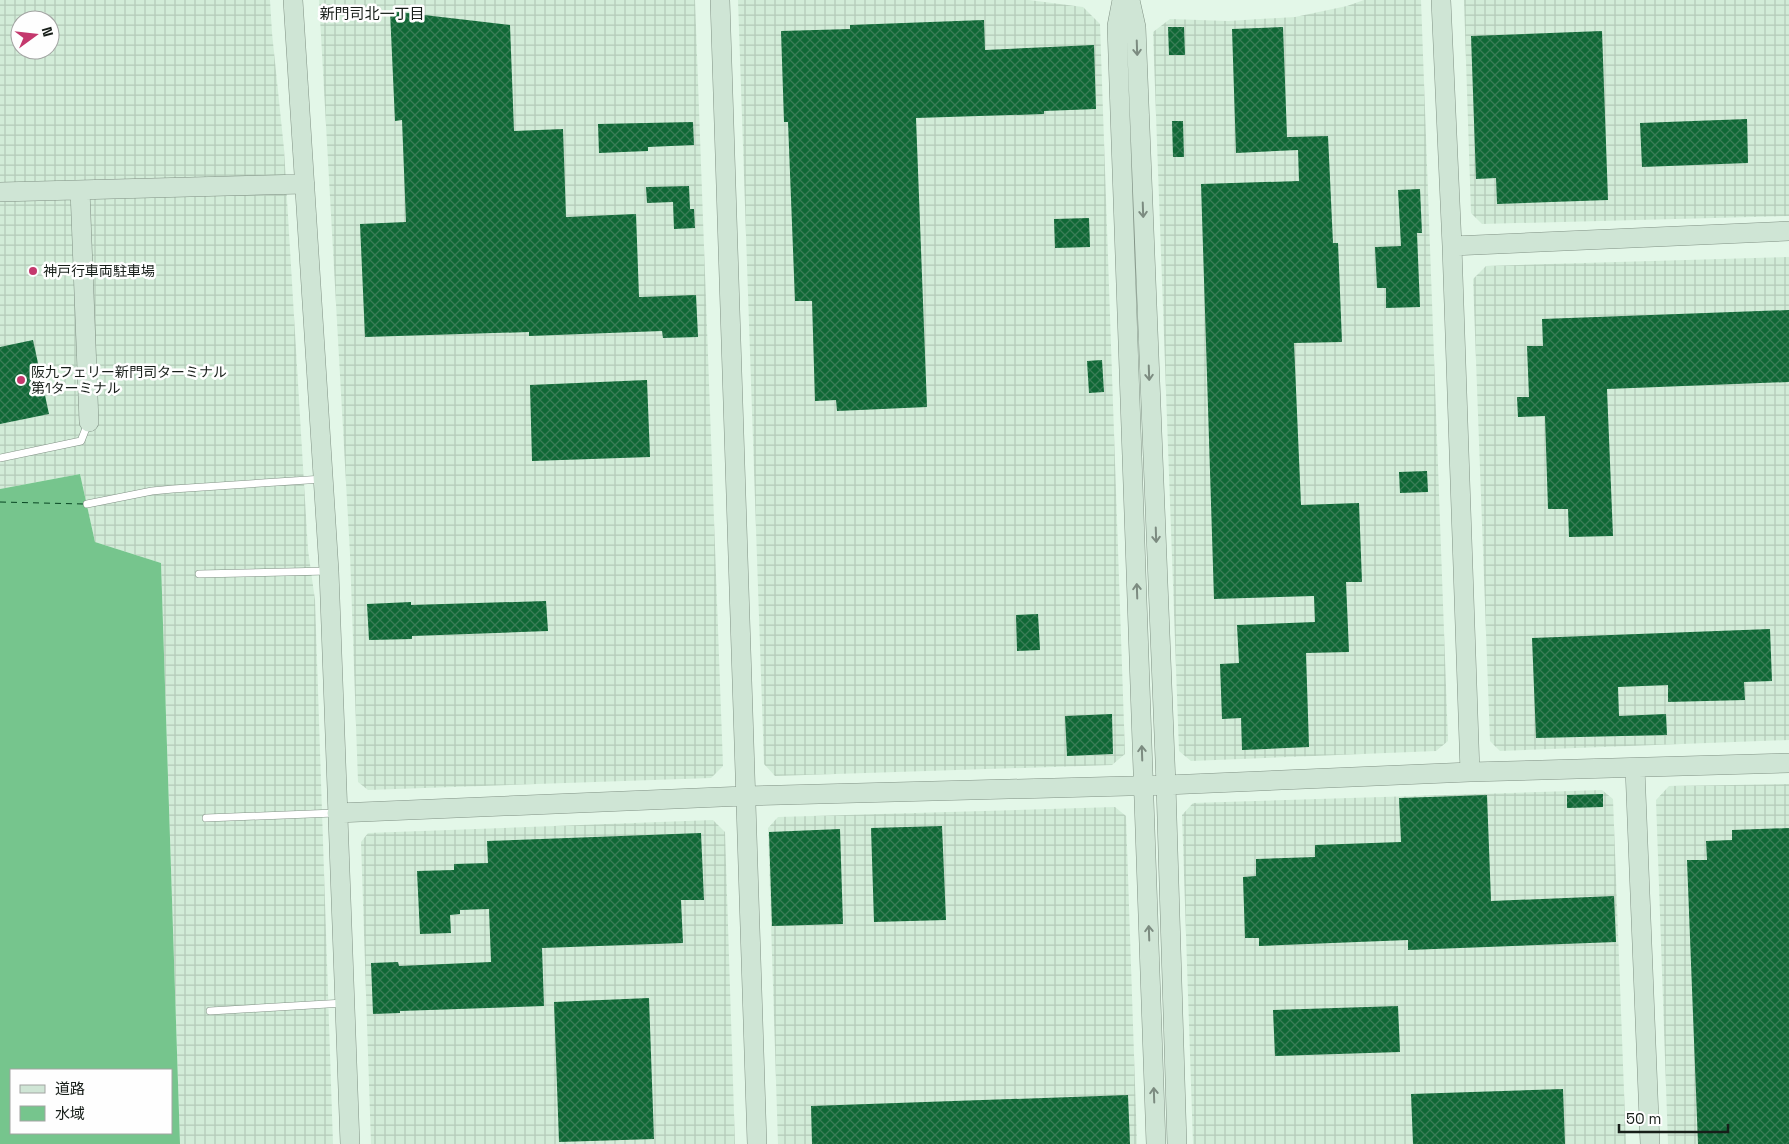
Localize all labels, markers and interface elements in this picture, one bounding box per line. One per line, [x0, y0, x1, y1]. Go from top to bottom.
district label: 新門司北一丁目 [319, 4, 425, 23]
north arrow [10, 10, 60, 60]
text: N [38, 25, 57, 39]
one-way arrow [1132, 40, 1141, 56]
one-way arrow [1138, 202, 1148, 218]
place label: 神戸行車両駐車場 [43, 262, 155, 280]
marker: 神戸行車両駐車場 [27, 265, 39, 277]
place label: 阪九フェリー新門司ターミナル 第1ターミナル [31, 363, 227, 397]
one-way arrow [1145, 365, 1154, 381]
marker: 阪九フェリー新門司ターミナル 第1ターミナル [15, 374, 27, 386]
one-way arrow [1151, 526, 1161, 543]
one-way arrow [1132, 583, 1141, 599]
one-way arrow [1138, 745, 1147, 761]
one-way arrow [1144, 925, 1153, 941]
legend [10, 1069, 172, 1134]
text: 道路 [55, 1079, 85, 1098]
one-way arrow [1150, 1088, 1159, 1104]
scale bar [1619, 1102, 1728, 1134]
text: 水域 [55, 1104, 85, 1123]
text: 50 m [1626, 1109, 1661, 1128]

